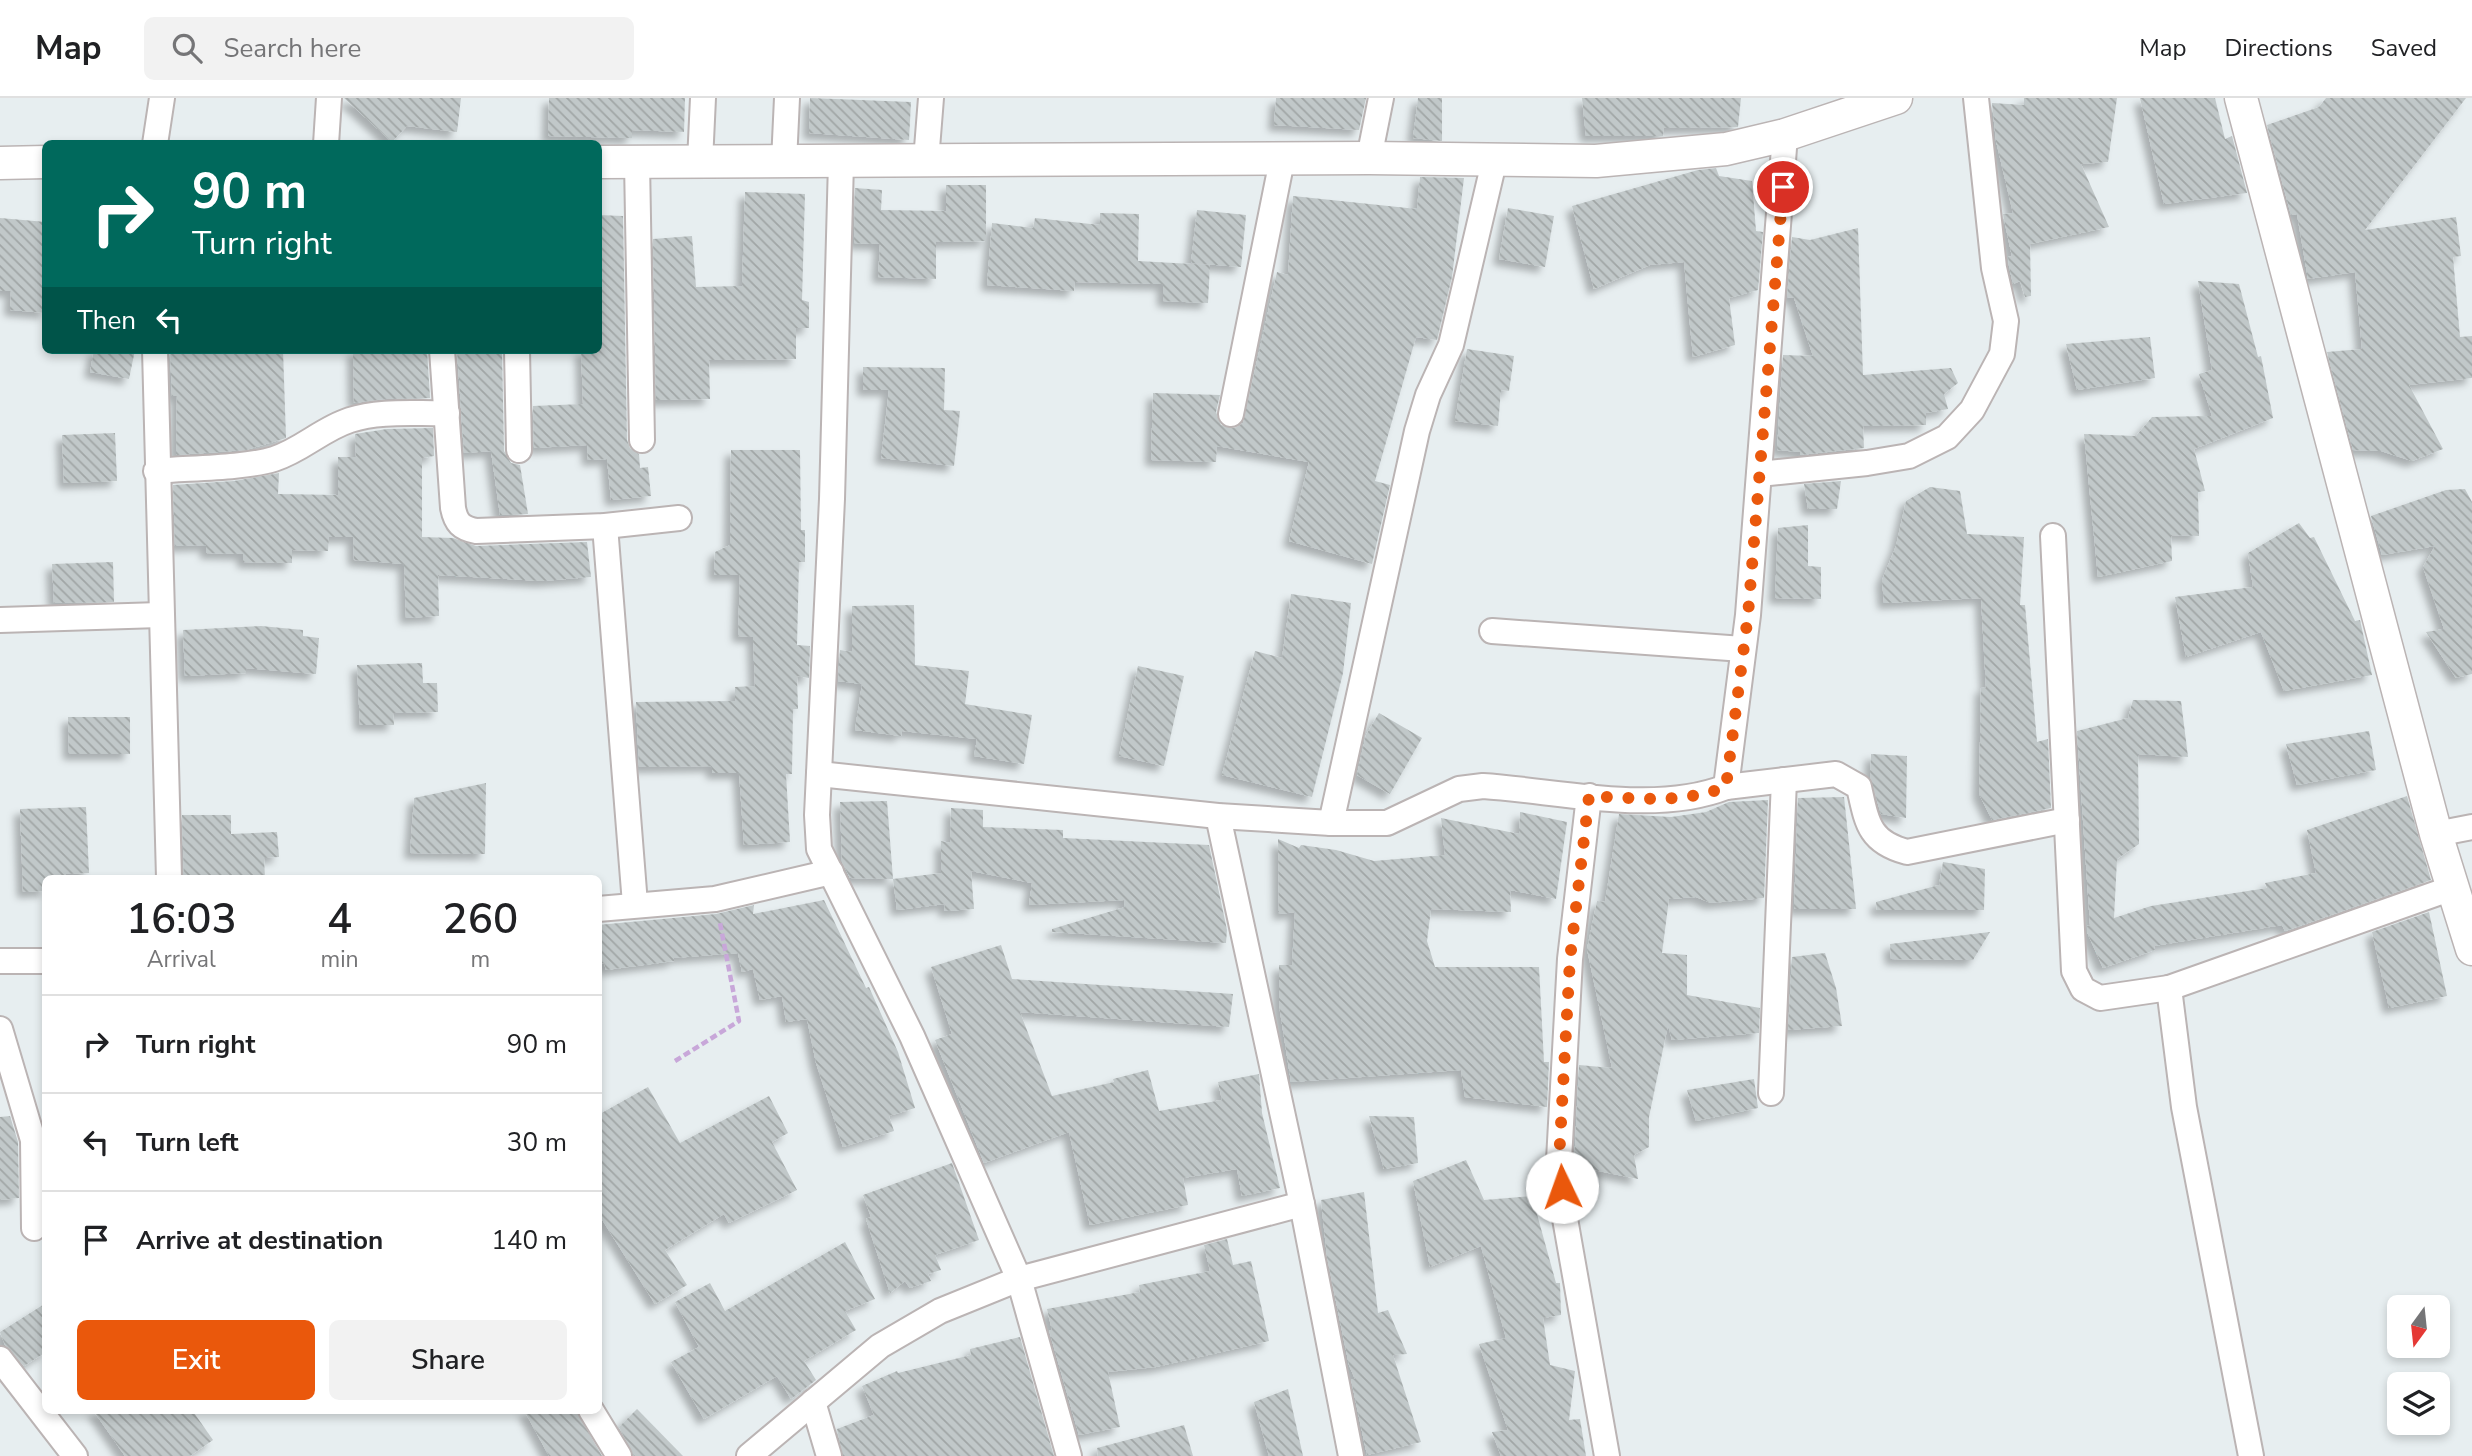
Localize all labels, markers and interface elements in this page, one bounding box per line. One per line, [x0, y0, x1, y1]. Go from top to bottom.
search box [144, 17, 634, 80]
text: Map [35, 26, 102, 71]
icon: search [168, 29, 206, 67]
text: Search here [224, 31, 361, 66]
text: Map [2139, 32, 2186, 64]
text: Directions [2224, 32, 2333, 64]
text: Saved [2371, 32, 2437, 64]
pin [1753, 157, 1813, 217]
text: 90 m [192, 158, 307, 225]
icon: right [77, 168, 168, 259]
icon: arrive [1764, 168, 1802, 206]
text: Turn right [192, 222, 332, 265]
icon: left [150, 301, 188, 339]
text: Then [77, 303, 136, 338]
text: 16:03 [126, 891, 237, 948]
text: 4 [327, 891, 352, 948]
text: 260 [442, 891, 518, 948]
text: Arrival [147, 944, 216, 975]
text: min [321, 944, 359, 975]
text: m [470, 944, 490, 975]
icon: right [77, 1025, 115, 1063]
text: Turn right [136, 1027, 255, 1062]
text: 90 m [507, 1027, 567, 1062]
icon: left [77, 1123, 115, 1161]
text: Turn left [136, 1125, 239, 1160]
text: 30 m [507, 1125, 567, 1160]
position arrow [1525, 1150, 1599, 1224]
icon: arrive [77, 1221, 115, 1259]
text: Arrive at destination [136, 1223, 383, 1258]
text: 140 m [491, 1223, 567, 1258]
north arrow [2387, 1295, 2450, 1358]
map controls [2387, 1295, 2450, 1435]
button: Exit [77, 1320, 315, 1400]
button: Share [329, 1320, 567, 1400]
button: layers [2387, 1372, 2450, 1435]

